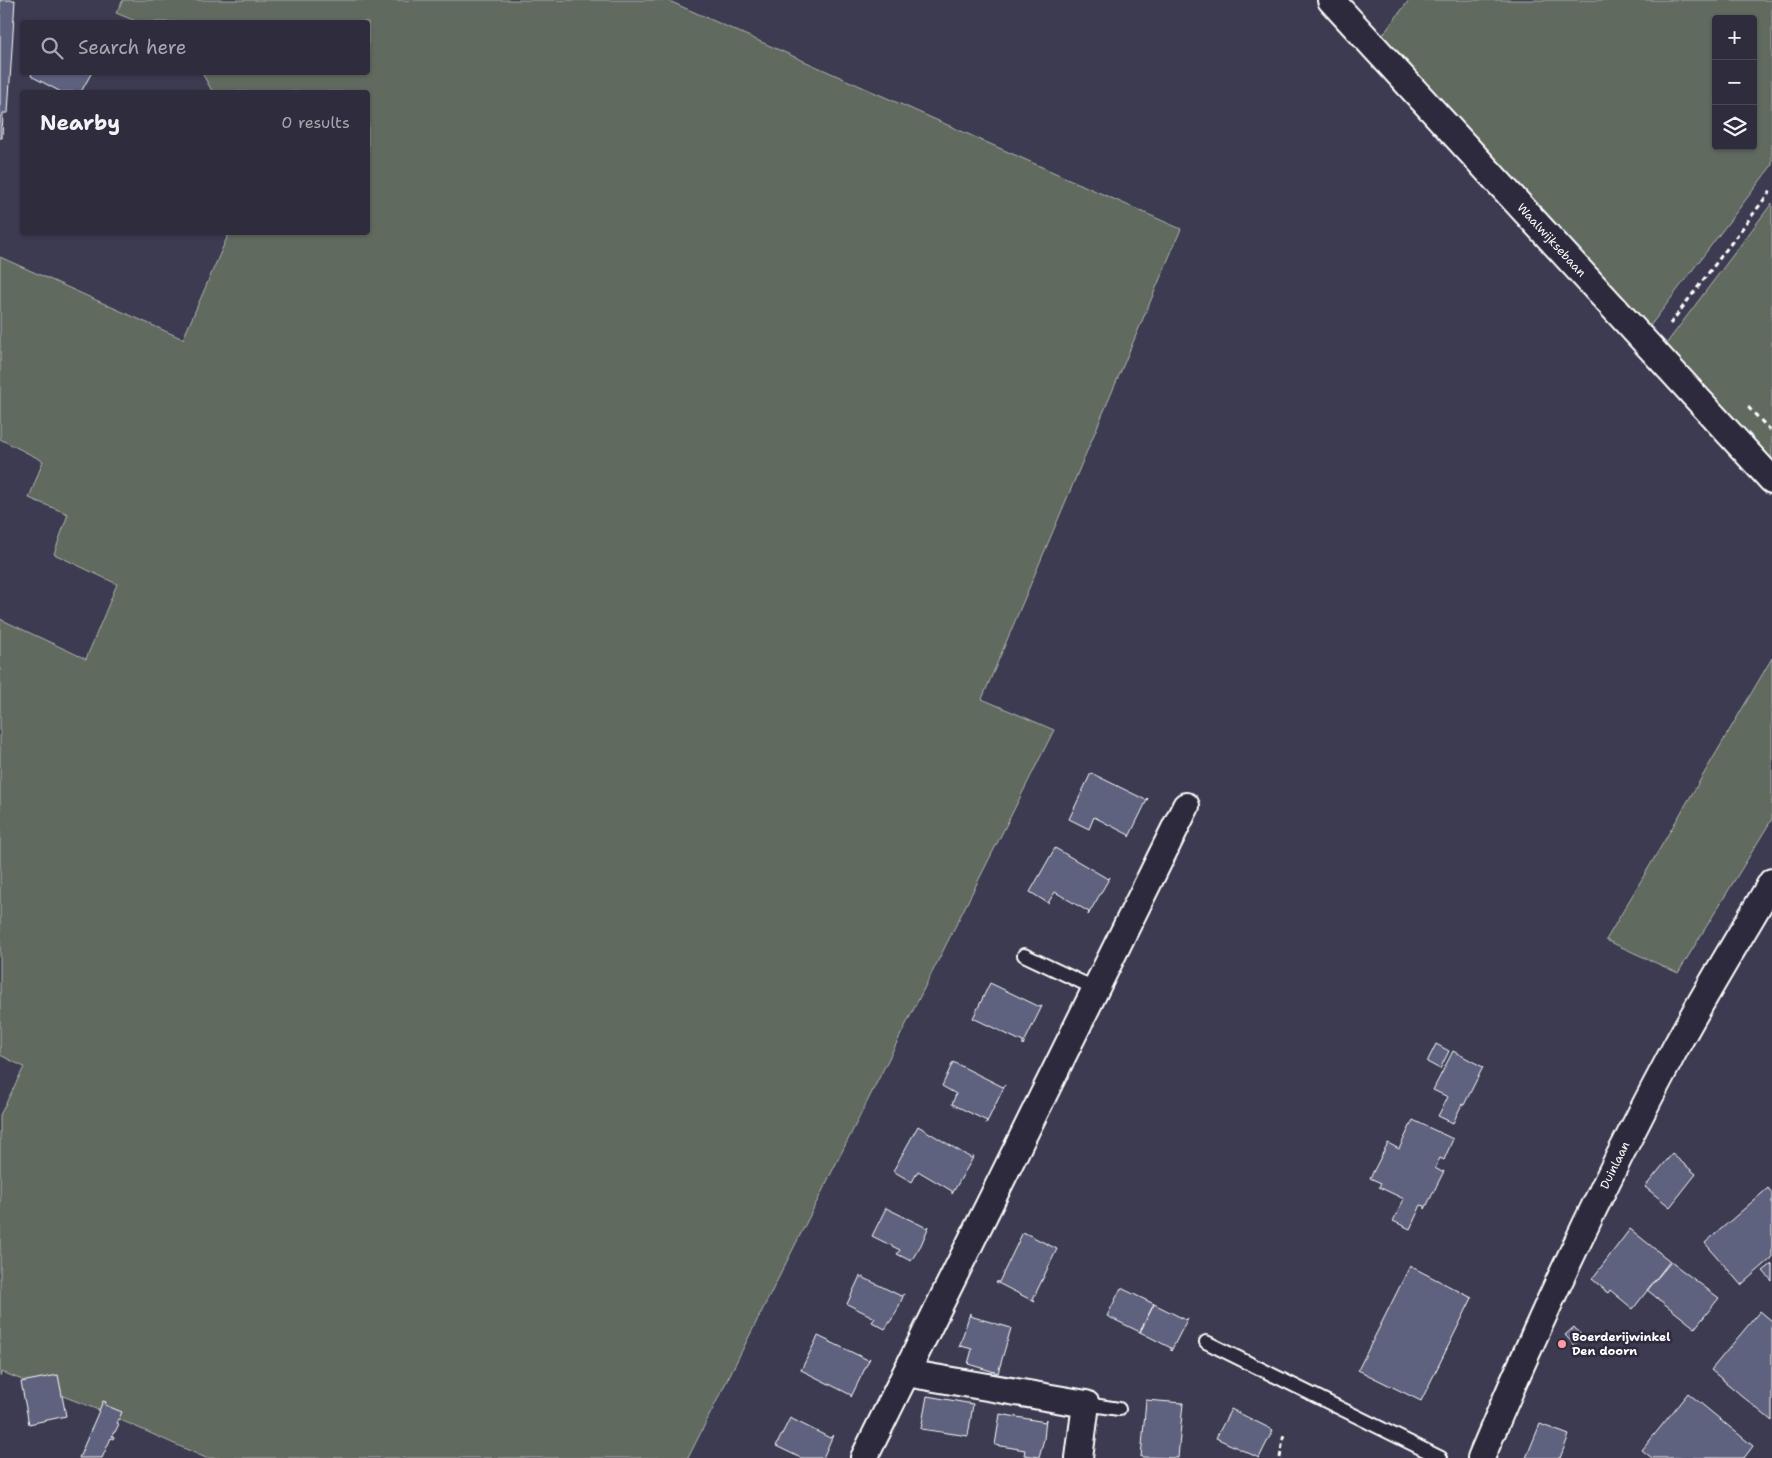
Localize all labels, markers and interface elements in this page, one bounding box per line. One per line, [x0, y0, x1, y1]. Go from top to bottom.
map controls [1712, 15, 1757, 150]
button: + [1712, 15, 1757, 60]
search box [20, 20, 370, 75]
icon: search [38, 34, 66, 62]
text: Search here [78, 35, 187, 60]
button: − [1712, 60, 1757, 105]
button: layers [1712, 105, 1757, 150]
text: Nearby [40, 109, 120, 137]
text: 0 results [281, 112, 350, 133]
street label: Waalwijksebaan [1514, 200, 1589, 280]
street label: Duinlaan [1596, 1139, 1633, 1192]
place label: Boerderijwinkel Den doorn [1572, 1329, 1670, 1359]
marker: Boerderijwinkel Den doorn [1556, 1338, 1568, 1350]

